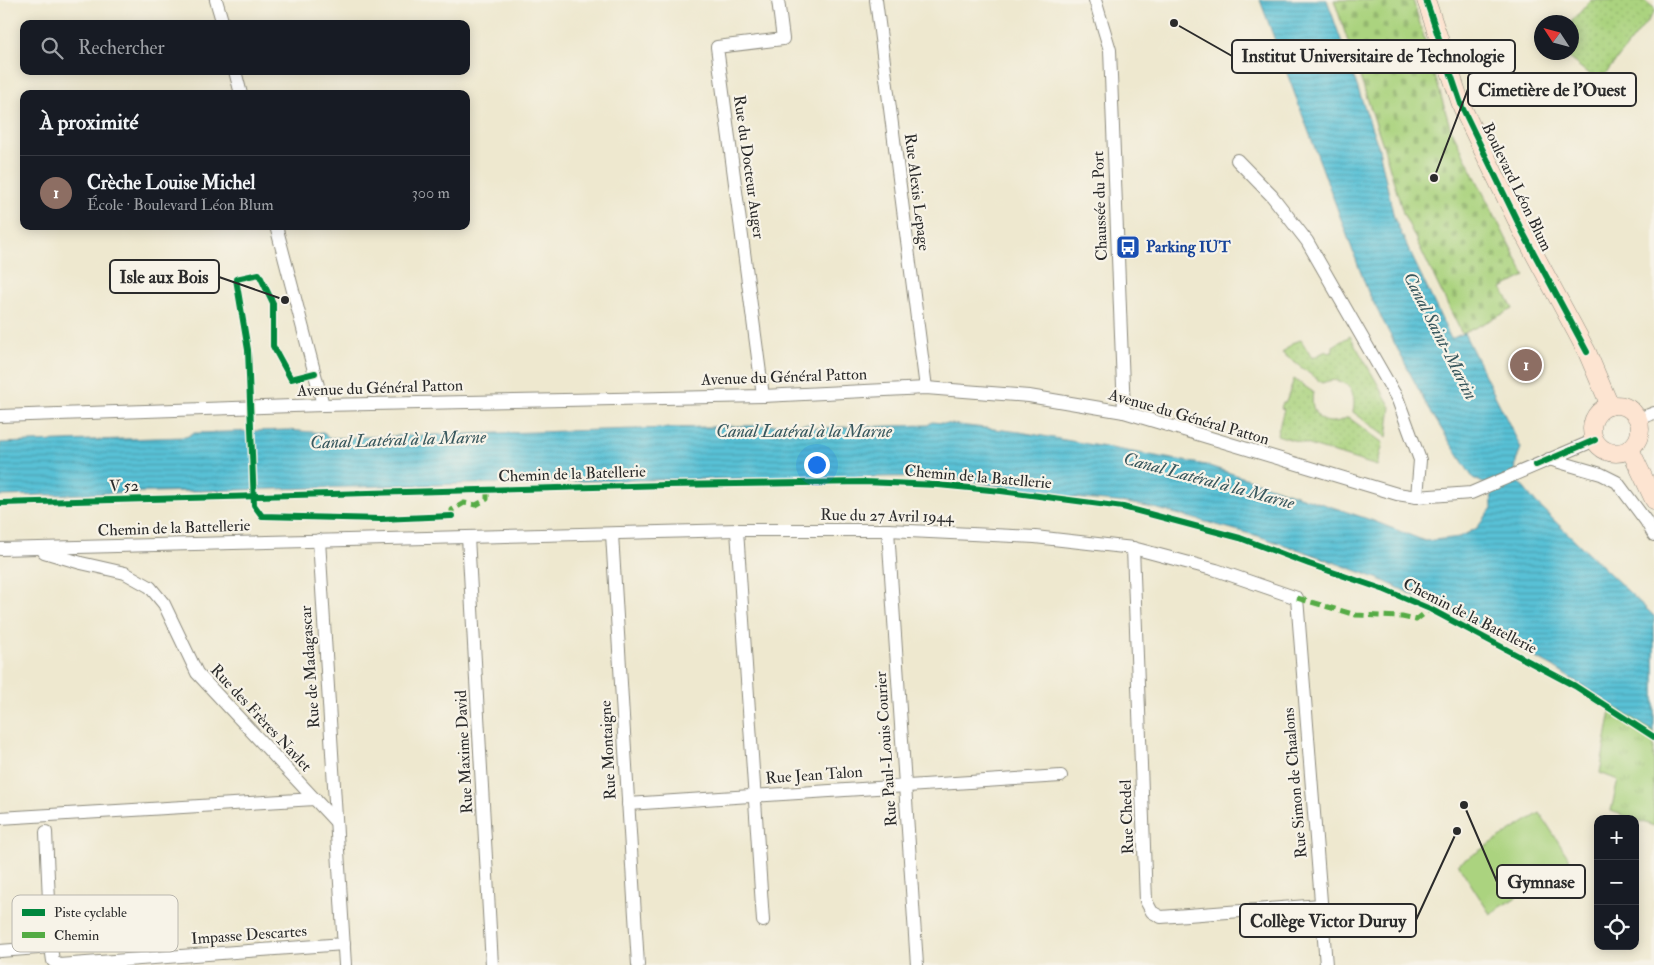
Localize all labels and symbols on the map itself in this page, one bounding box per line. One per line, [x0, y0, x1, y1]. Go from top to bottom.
north arrow [1534, 15, 1579, 60]
callout: Institut Universitaire de Technologie [1232, 40, 1515, 73]
text: Institut Universitaire de Technologie [1242, 45, 1505, 68]
callout: Cimetière de l'Ouest [1468, 73, 1636, 106]
text: Cimetière de l'Ouest [1478, 79, 1626, 102]
street label: Rue du Docteur Auger [729, 94, 769, 240]
street label: Boulevard Léon Blum [1477, 119, 1557, 255]
street label: Rue Alexis Lepage [899, 132, 934, 252]
street label: Chaussée du Port [1088, 151, 1112, 261]
bus stop icon: Parking IUT [1115, 234, 1141, 260]
place label: Parking IUT [1146, 237, 1232, 258]
callout: Isle aux Bois [110, 260, 219, 293]
text: Isle aux Bois [119, 266, 209, 289]
water label: Canal Saint-Martin [1398, 268, 1482, 404]
pin: 1 [1510, 346, 1542, 384]
street label: Avenue du Général Patton [700, 364, 867, 390]
street label: Avenue du Général Patton [296, 375, 463, 401]
street label: Avenue du Général Patton [1105, 384, 1272, 450]
water label: Canal Latéral à la Marne [716, 420, 893, 443]
water label: Canal Latéral à la Marne [310, 425, 487, 455]
water label: Canal Latéral à la Marne [1121, 447, 1298, 515]
your location [804, 452, 830, 478]
street label: Chemin de la Batellerie [498, 461, 646, 487]
street label: Chemin de la Batellerie [904, 461, 1053, 493]
street label: V 52 [109, 476, 139, 496]
street label: Rue du 27 Avril 1944 [820, 505, 955, 527]
street label: Chemin de la Battellerie [97, 515, 251, 541]
street label: Chemin de la Batellerie [1400, 574, 1541, 659]
street label: Rue de Madagascar [296, 605, 324, 729]
street label: Rue des Frères Navlet [206, 660, 316, 776]
street label: Rue Paul-Louis Courier [871, 671, 901, 827]
street label: Rue Maxime David [451, 690, 477, 814]
street label: Rue Montaigne [595, 699, 621, 800]
street label: Rue Simon de Chaalons [1278, 707, 1312, 859]
street label: Rue Jean Talon [765, 762, 863, 789]
street label: Rue Chedel [1116, 779, 1138, 855]
callout: Gymnase [1497, 865, 1585, 898]
text: Gymnase [1507, 871, 1575, 894]
legend [12, 895, 178, 952]
text: Piste cyclable [54, 904, 127, 922]
callout: Collège Victor Duruy [1240, 904, 1416, 937]
text: Collège Victor Duruy [1250, 910, 1407, 933]
street label: Impasse Descartes [190, 921, 308, 950]
text: Chemin [54, 927, 99, 944]

